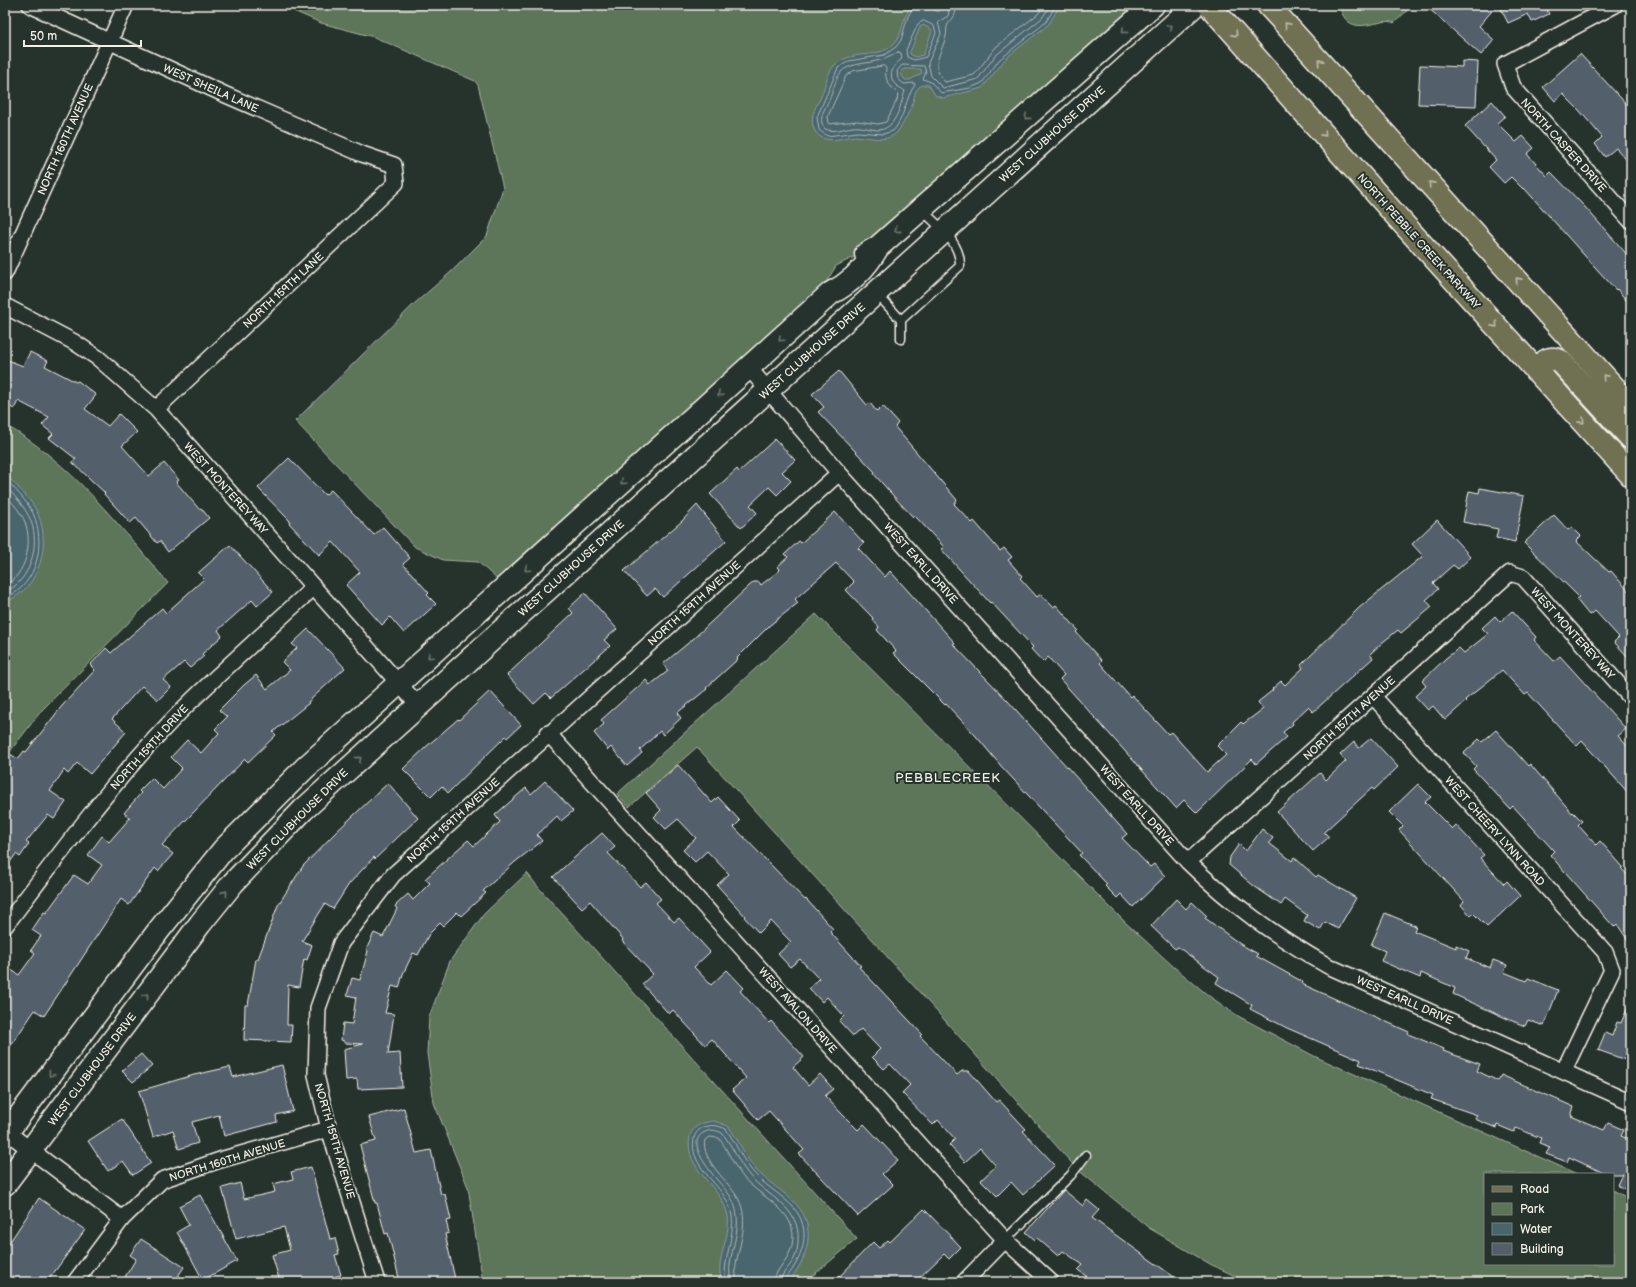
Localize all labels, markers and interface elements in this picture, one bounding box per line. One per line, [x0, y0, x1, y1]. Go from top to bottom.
scale bar [24, 22, 141, 48]
one-way arrow [1284, 22, 1292, 30]
one-way arrow [1165, 24, 1173, 31]
one-way arrow [1121, 26, 1129, 33]
text: 50 m [30, 29, 57, 44]
one-way arrow [1230, 29, 1237, 37]
one-way arrow [1318, 59, 1325, 67]
street label: WEST SHEILA LANE [161, 62, 261, 115]
street label: NORTH 160TH AVENUE [35, 81, 96, 197]
street label: WEST CLUBHOUSE DRIVE [997, 83, 1108, 185]
street label: NORTH CASPER DRIVE [1518, 96, 1609, 195]
one-way arrow [1024, 112, 1031, 119]
one-way arrow [1319, 130, 1326, 137]
street label: NORTH PEBBLE CREEK PARKWAY [1355, 171, 1483, 312]
one-way arrow [1428, 181, 1435, 189]
one-way arrow [895, 226, 902, 233]
street label: NORTH 159TH LANE [240, 250, 326, 331]
one-way arrow [1516, 278, 1523, 285]
street label: WEST CLUBHOUSE DRIVE [757, 300, 868, 402]
one-way arrow [1490, 320, 1497, 328]
one-way arrow [778, 334, 786, 341]
one-way arrow [1602, 374, 1610, 382]
one-way arrow [717, 390, 725, 397]
one-way arrow [1577, 416, 1585, 424]
street label: WEST MONTEREY WAY [181, 440, 271, 537]
one-way arrow [620, 477, 628, 484]
street label: WEST CLUBHOUSE DRIVE [516, 517, 627, 619]
street label: WEST EARLL DRIVE [881, 520, 960, 606]
street label: NORTH 159TH AVENUE [645, 558, 743, 648]
one-way arrow [524, 564, 532, 571]
street label: WEST MONTEREY WAY [1528, 585, 1618, 682]
one-way arrow [427, 651, 435, 658]
street label: NORTH 157TH AVENUE [1301, 674, 1398, 763]
street label: NORTH 159TH DRIVE [108, 702, 191, 793]
one-way arrow [354, 756, 361, 763]
street label: WEST EARLL DRIVE [1097, 762, 1176, 848]
street label: WEST CLUBHOUSE DRIVE [244, 766, 351, 873]
district label: PEBBLECREEK [895, 770, 1001, 786]
street label: WEST CHEERY LYNN ROAD [1442, 774, 1547, 889]
street label: NORTH 159TH AVENUE [404, 775, 502, 865]
one-way arrow [221, 890, 228, 897]
street label: WEST AVALON DRIVE [756, 965, 839, 1056]
street label: WEST EARLL DRIVE [1355, 973, 1455, 1028]
one-way arrow [141, 993, 149, 1000]
street label: WEST CLUBHOUSE DRIVE [46, 1010, 139, 1128]
one-way arrow [48, 1070, 55, 1077]
street label: NORTH 159TH AVENUE [312, 1082, 357, 1201]
street label: NORTH 160TH AVENUE [168, 1137, 287, 1184]
legend [1484, 1173, 1614, 1265]
text: Road [1520, 1182, 1549, 1197]
text: Park [1520, 1202, 1544, 1217]
text: Water [1520, 1222, 1552, 1237]
text: Building [1520, 1242, 1564, 1257]

